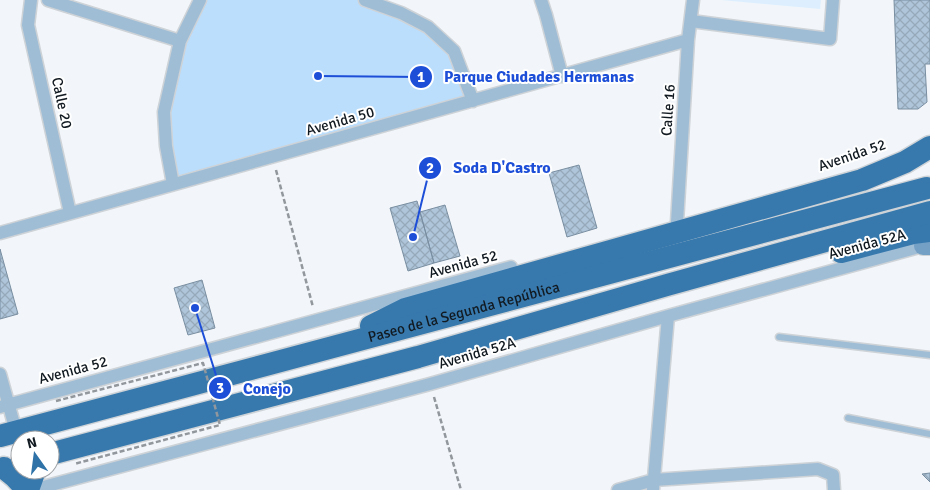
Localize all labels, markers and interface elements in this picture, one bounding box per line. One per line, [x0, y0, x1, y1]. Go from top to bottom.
callout: Parque Ciudades Hermanas [409, 61, 644, 92]
text: Parque Ciudades Hermanas [444, 67, 634, 87]
text: 1 [417, 68, 425, 86]
street label: Calle 20 [48, 76, 76, 130]
street label: Calle 16 [657, 83, 679, 137]
street label: Avenida 50 [304, 103, 376, 139]
street label: Avenida 52 [816, 135, 888, 175]
callout: Soda D'Castro [418, 152, 560, 183]
text: Soda D'Castro [453, 158, 551, 178]
text: 2 [426, 159, 434, 177]
street label: Avenida 52A [826, 225, 908, 263]
street label: Avenida 52 [427, 246, 499, 282]
street label: Paseo de la Segunda República [366, 278, 562, 346]
street label: Avenida 52A [436, 333, 518, 373]
street label: Avenida 52 [37, 352, 109, 388]
callout: Conejo [208, 372, 301, 403]
text: 3 [216, 379, 224, 397]
text: Conejo [243, 379, 291, 399]
north arrow [10, 430, 60, 480]
text: N [25, 433, 39, 452]

